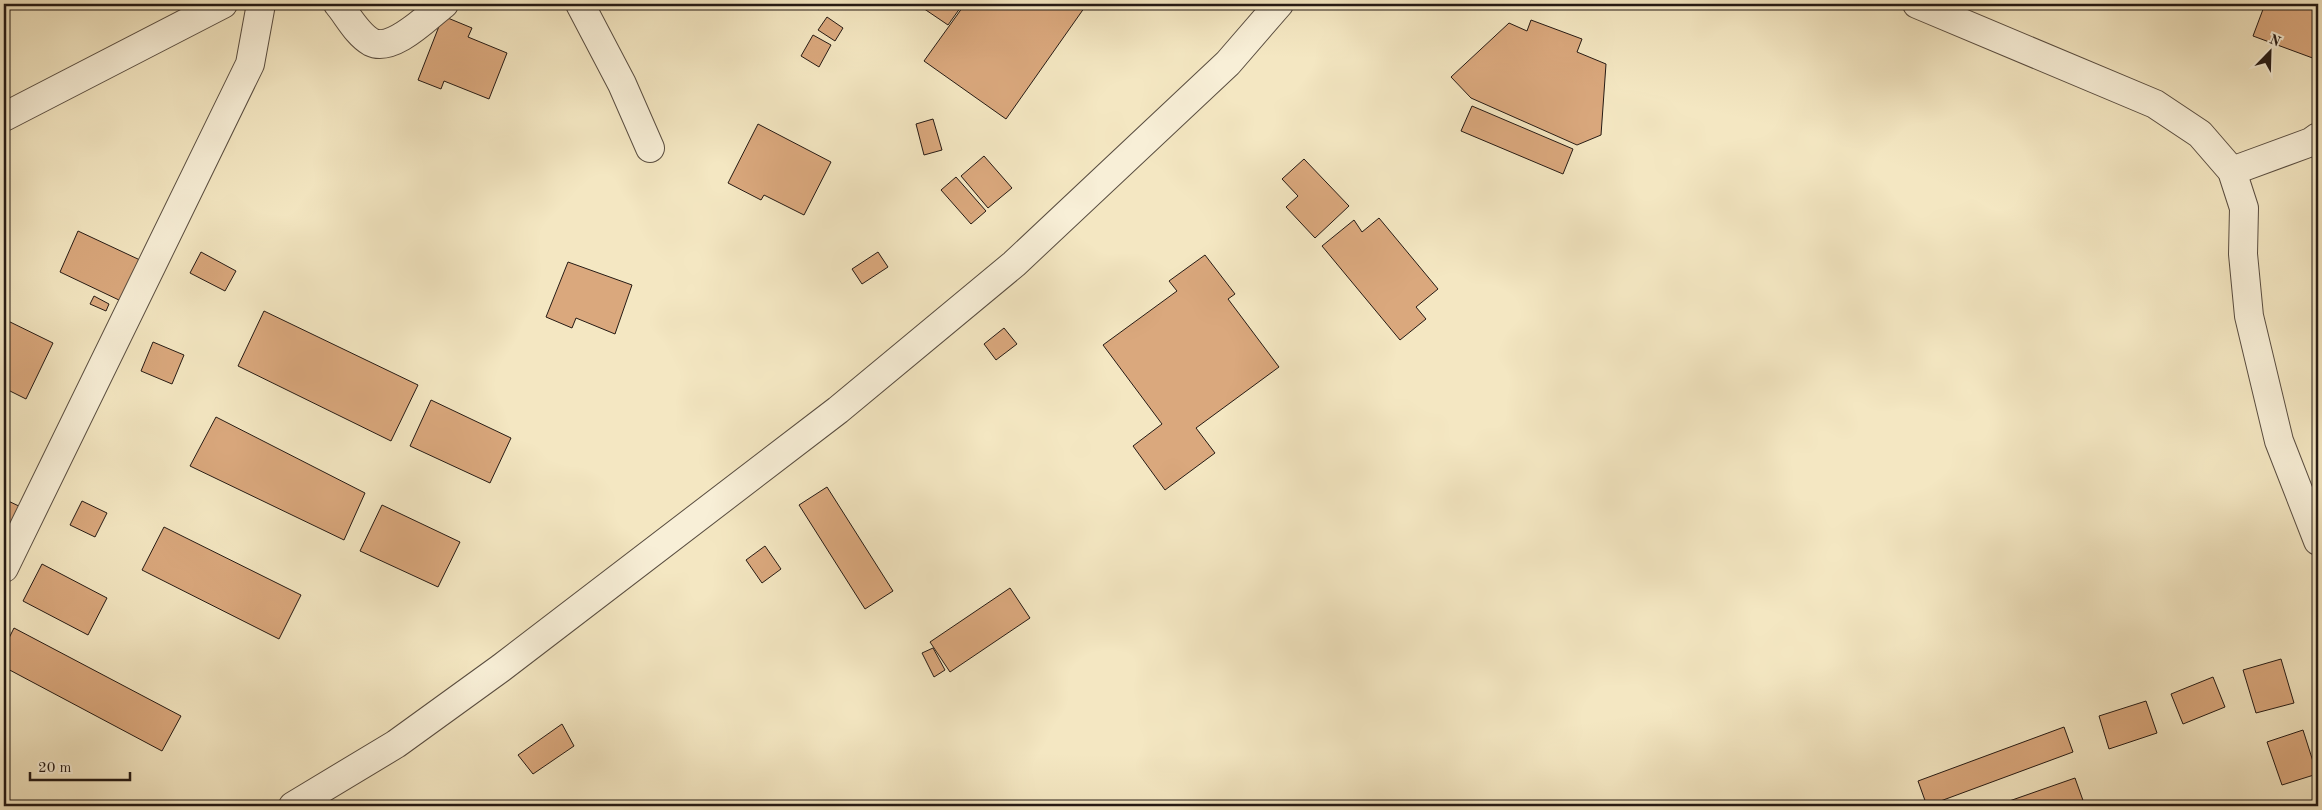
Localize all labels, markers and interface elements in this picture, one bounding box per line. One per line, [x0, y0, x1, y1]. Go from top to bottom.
north arrow [2244, 28, 2294, 78]
text: N [2267, 32, 2283, 50]
scale bar [30, 750, 130, 782]
text: 20 m [38, 761, 72, 776]

